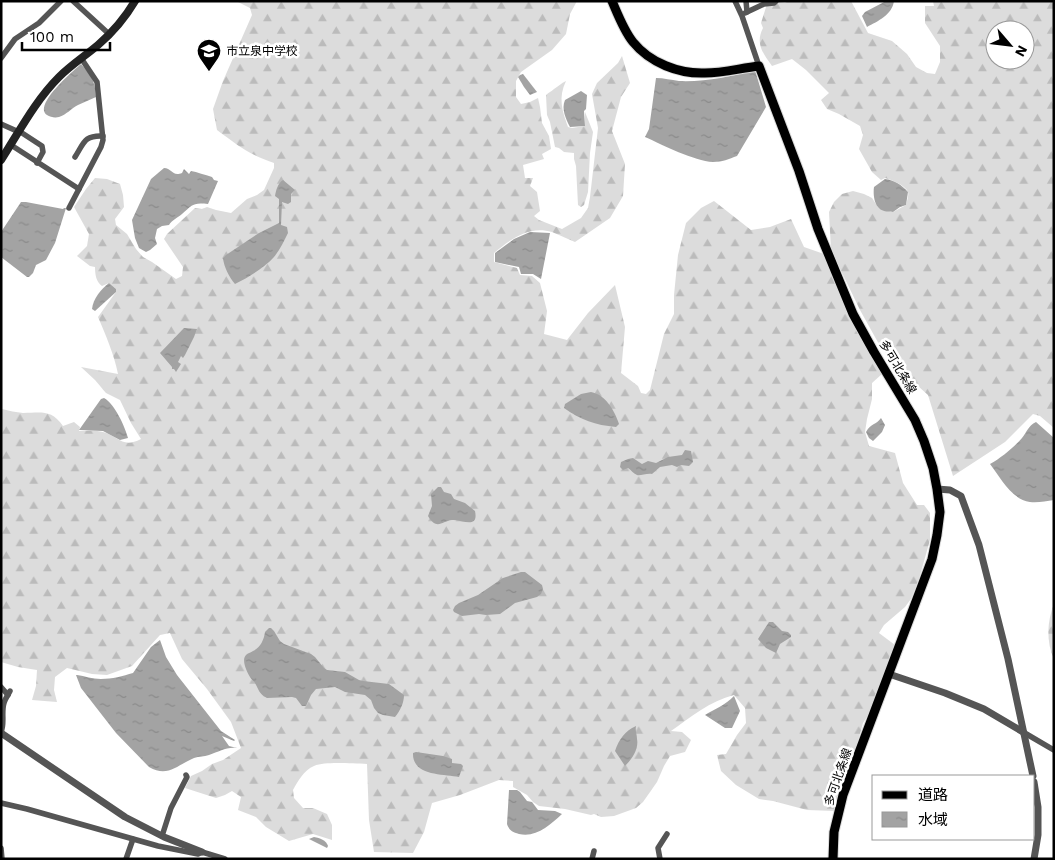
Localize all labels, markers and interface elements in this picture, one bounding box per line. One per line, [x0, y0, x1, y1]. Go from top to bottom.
scale bar [22, 20, 110, 52]
north arrow [985, 20, 1035, 70]
text: 100 m [30, 28, 74, 46]
school or university icon: 市立泉中学校 [196, 38, 222, 72]
text: N [1012, 43, 1031, 59]
place label: 市立泉中学校 [226, 44, 298, 58]
street label: 多可北条線 [877, 338, 919, 396]
street label: 多可北条線 [822, 746, 854, 808]
legend [872, 775, 1035, 840]
text: 道路 [918, 786, 948, 804]
text: 水域 [918, 811, 948, 829]

